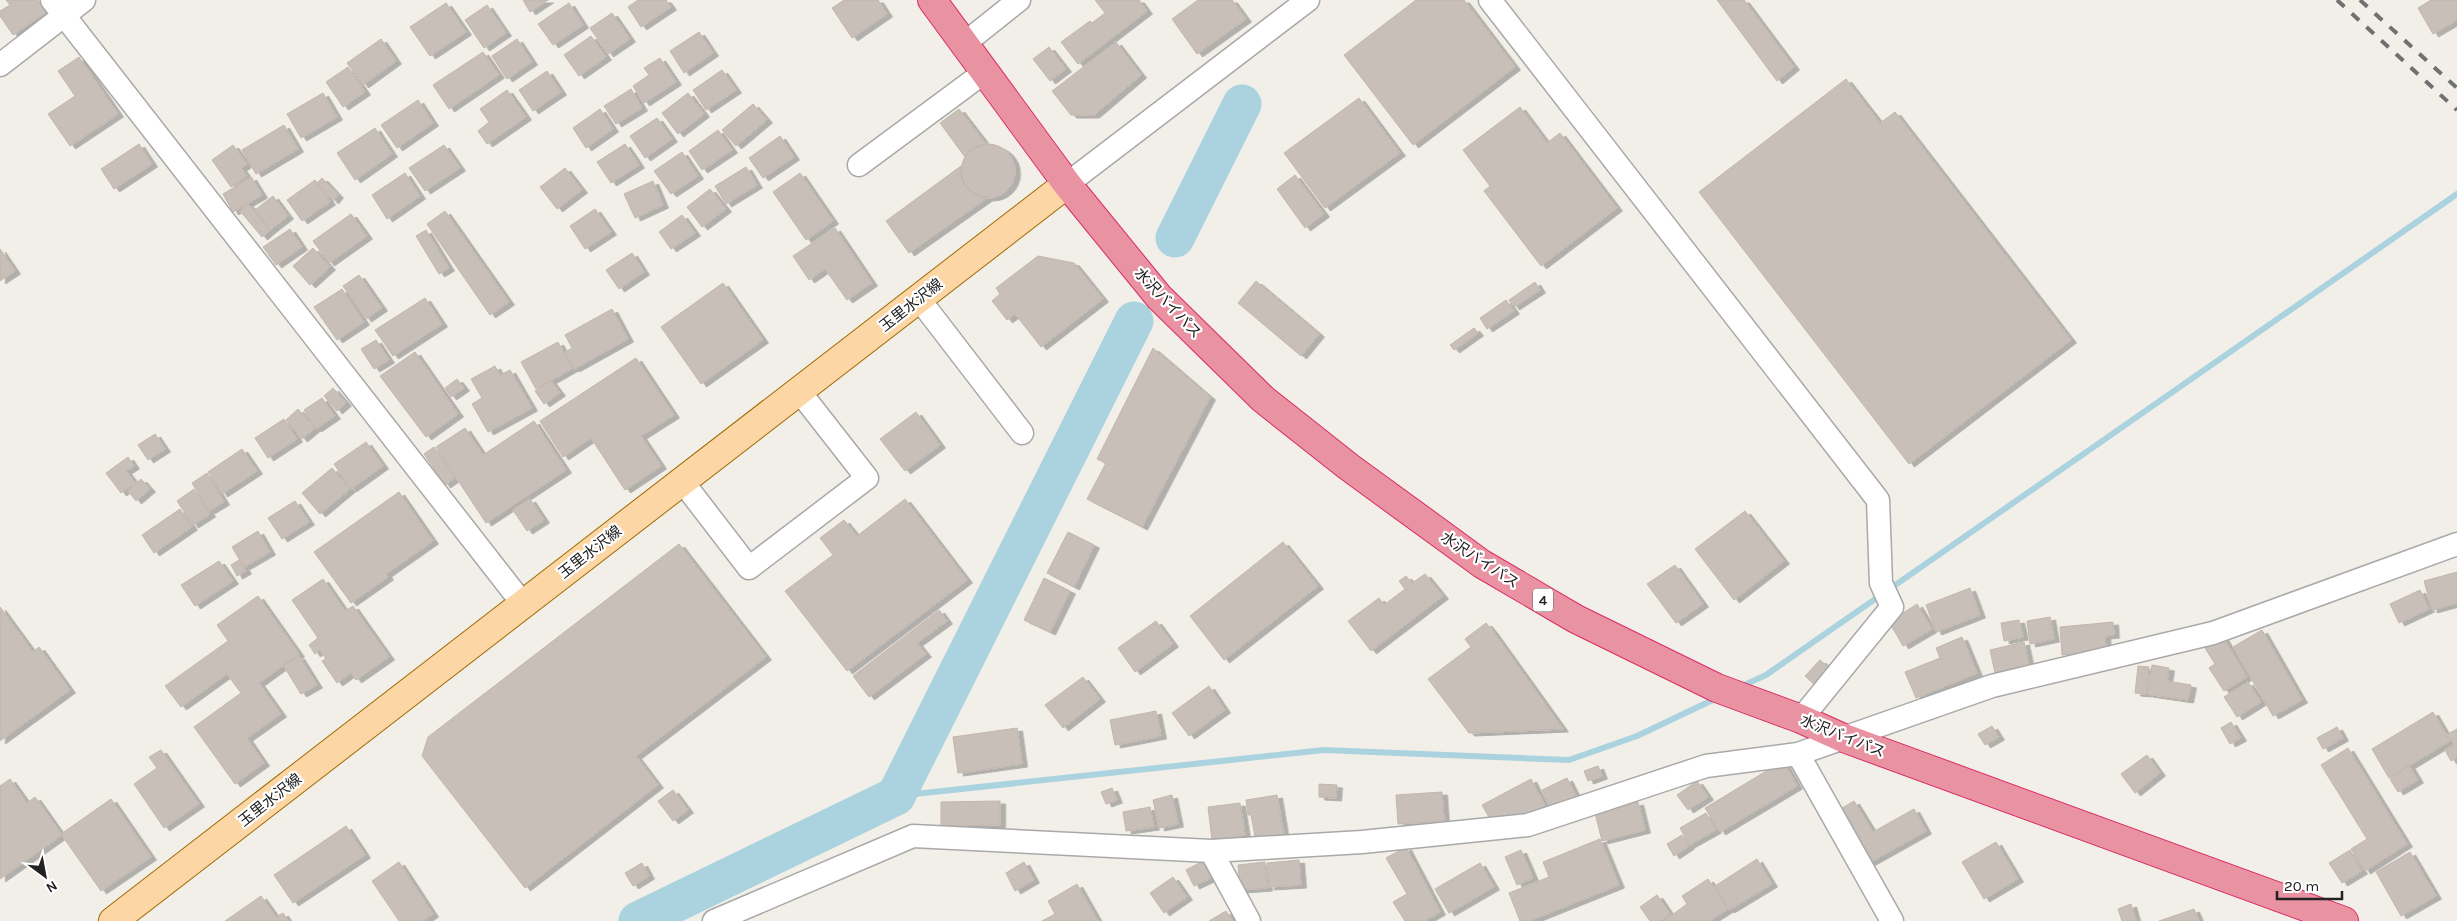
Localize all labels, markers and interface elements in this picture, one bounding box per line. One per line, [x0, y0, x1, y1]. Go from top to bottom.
street label: 水沢バイパス [1131, 264, 1205, 342]
street label: 玉里水沢線 [876, 275, 946, 335]
street label: 玉里水沢線 [555, 522, 625, 582]
street label: 水沢バイパス [1437, 528, 1523, 592]
road number: 4 [1533, 588, 1553, 612]
street label: 水沢バイパス [1798, 711, 1888, 761]
street label: 玉里水沢線 [235, 770, 305, 830]
north arrow [20, 851, 70, 901]
scale bar [2277, 868, 2342, 900]
text: N [43, 877, 60, 896]
text: 20 m [2284, 877, 2319, 895]

